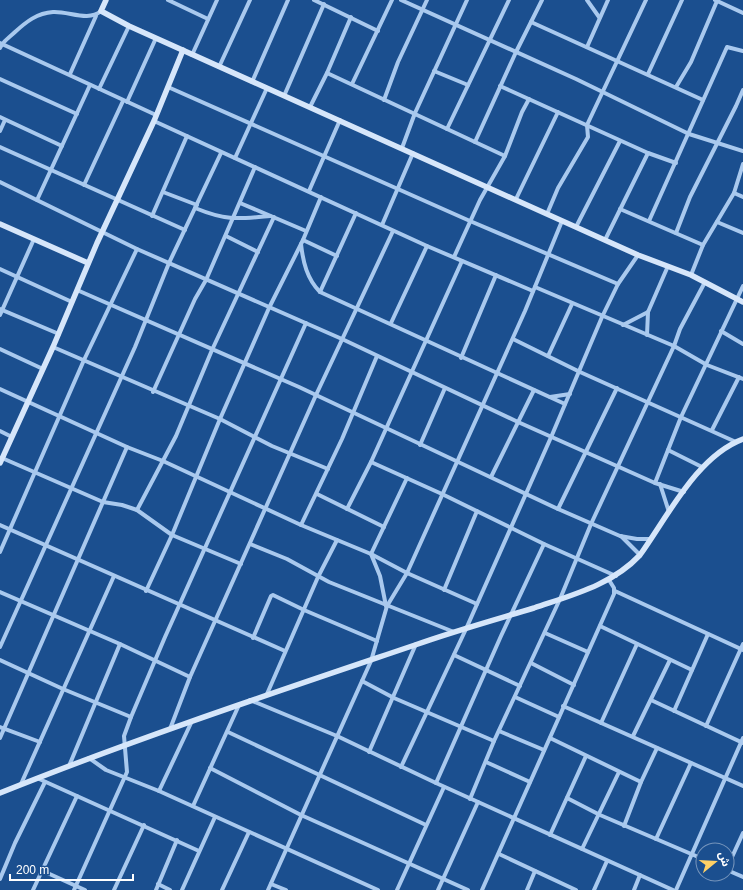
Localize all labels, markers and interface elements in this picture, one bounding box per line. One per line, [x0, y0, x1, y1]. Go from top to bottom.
north arrow [695, 842, 735, 882]
text: ش [716, 850, 733, 868]
scale bar [10, 856, 133, 882]
text: 200 m [16, 863, 49, 877]

